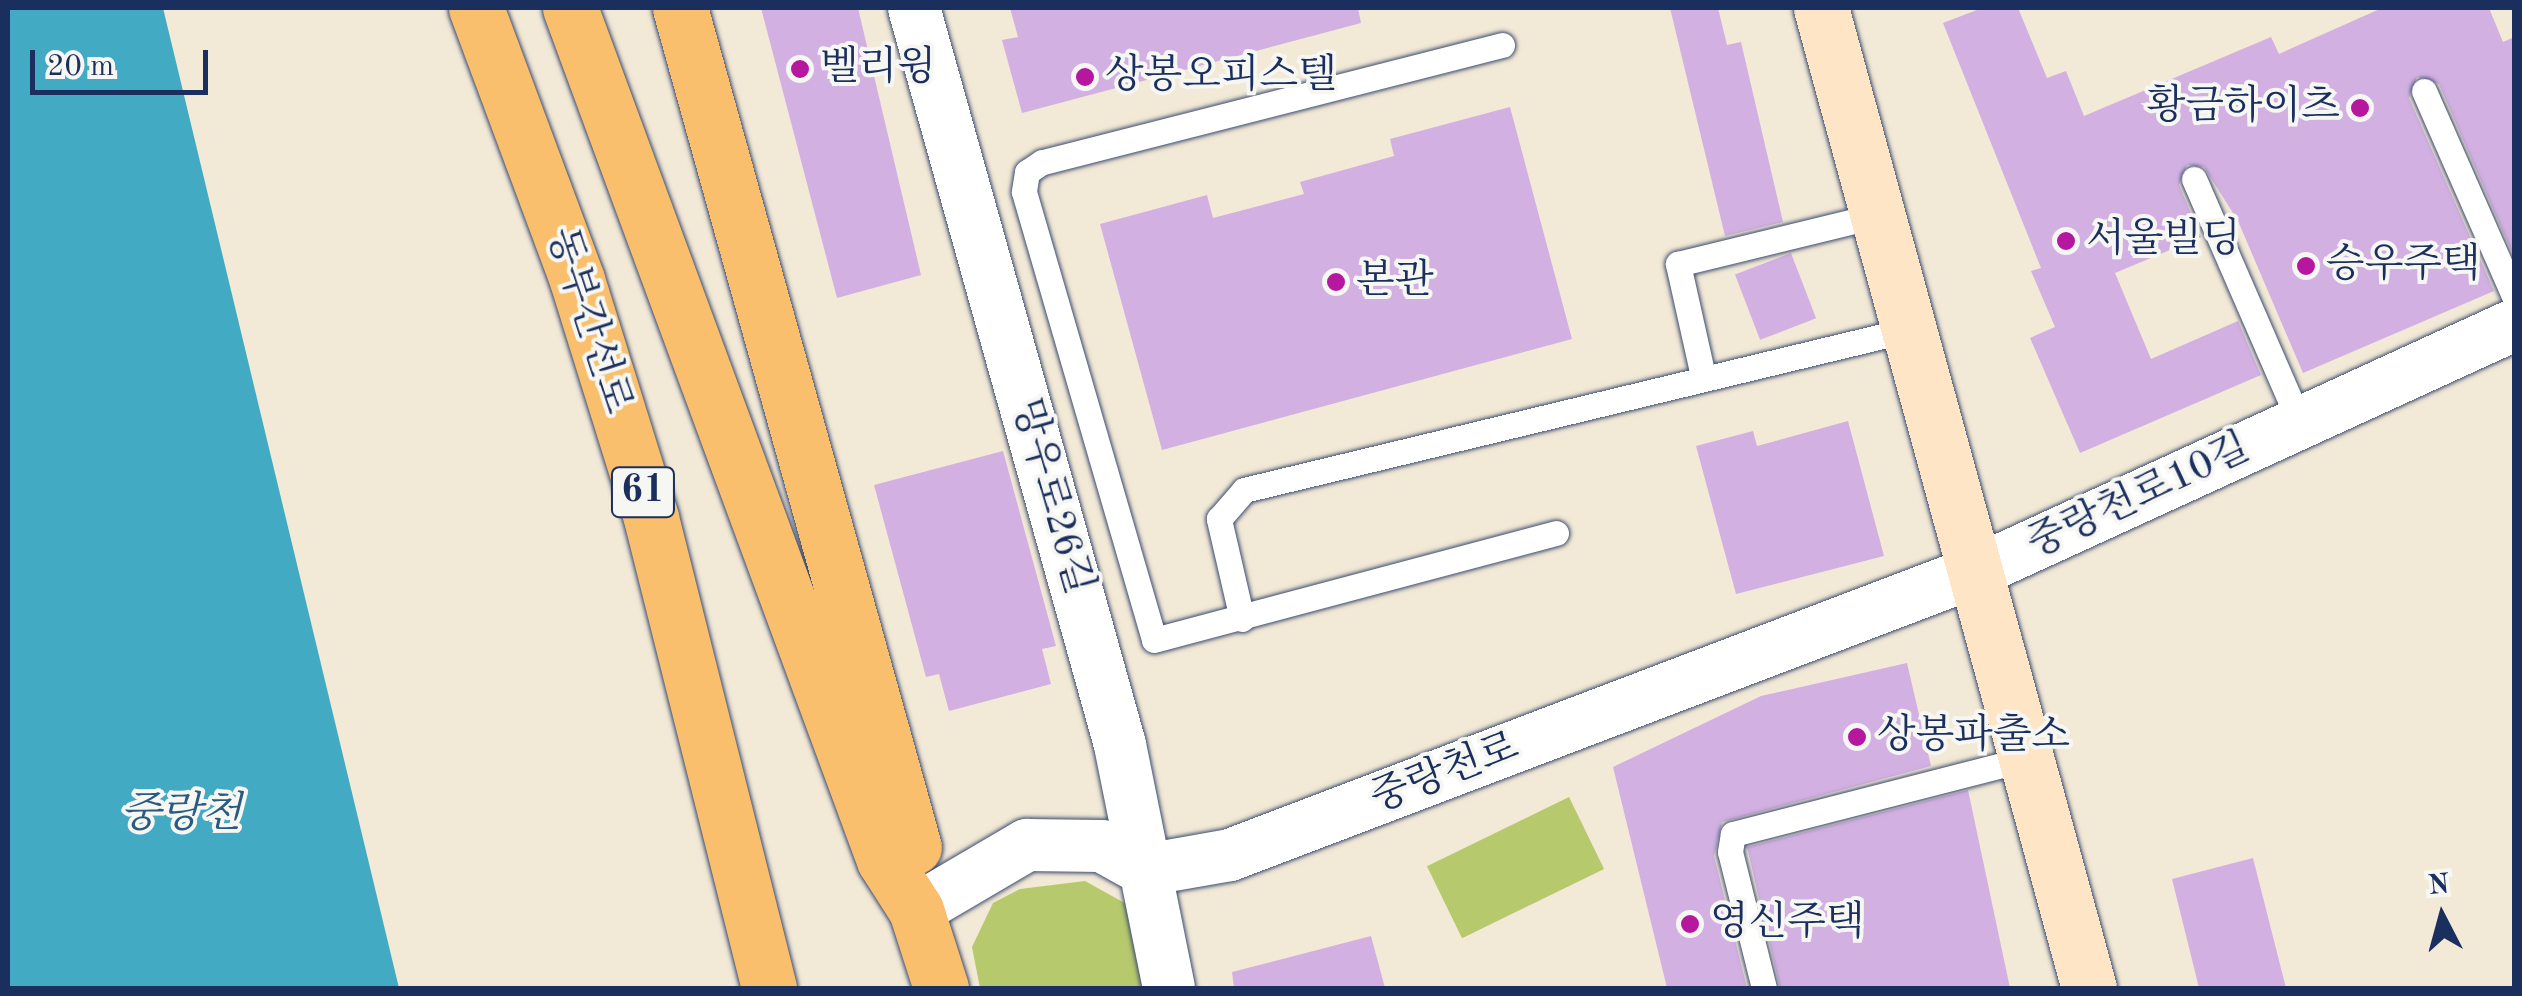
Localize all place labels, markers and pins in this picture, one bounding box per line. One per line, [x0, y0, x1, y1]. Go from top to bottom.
place label: 벨리윙 [820, 45, 936, 93]
place label: 상봉오피스텔 [1105, 53, 1337, 101]
marker: 벨리윙 [789, 58, 811, 80]
marker: 상봉오피스텔 [1074, 66, 1096, 88]
place label: 황금하이츠 [2147, 84, 2340, 132]
marker: 황금하이츠 [2349, 97, 2371, 119]
place label: 서울빌딩 [2086, 217, 2241, 265]
marker: 서울빌딩 [2055, 230, 2077, 252]
place label: 승우주택 [2326, 242, 2481, 290]
marker: 승우주택 [2295, 255, 2317, 277]
place label: 본관 [1356, 258, 1433, 306]
marker: 본관 [1325, 271, 1347, 293]
place label: 상봉파출소 [1877, 713, 2070, 761]
marker: 상봉파출소 [1846, 726, 1868, 748]
place label: 영신주택 [1710, 900, 1865, 948]
marker: 영신주택 [1679, 913, 1701, 935]

